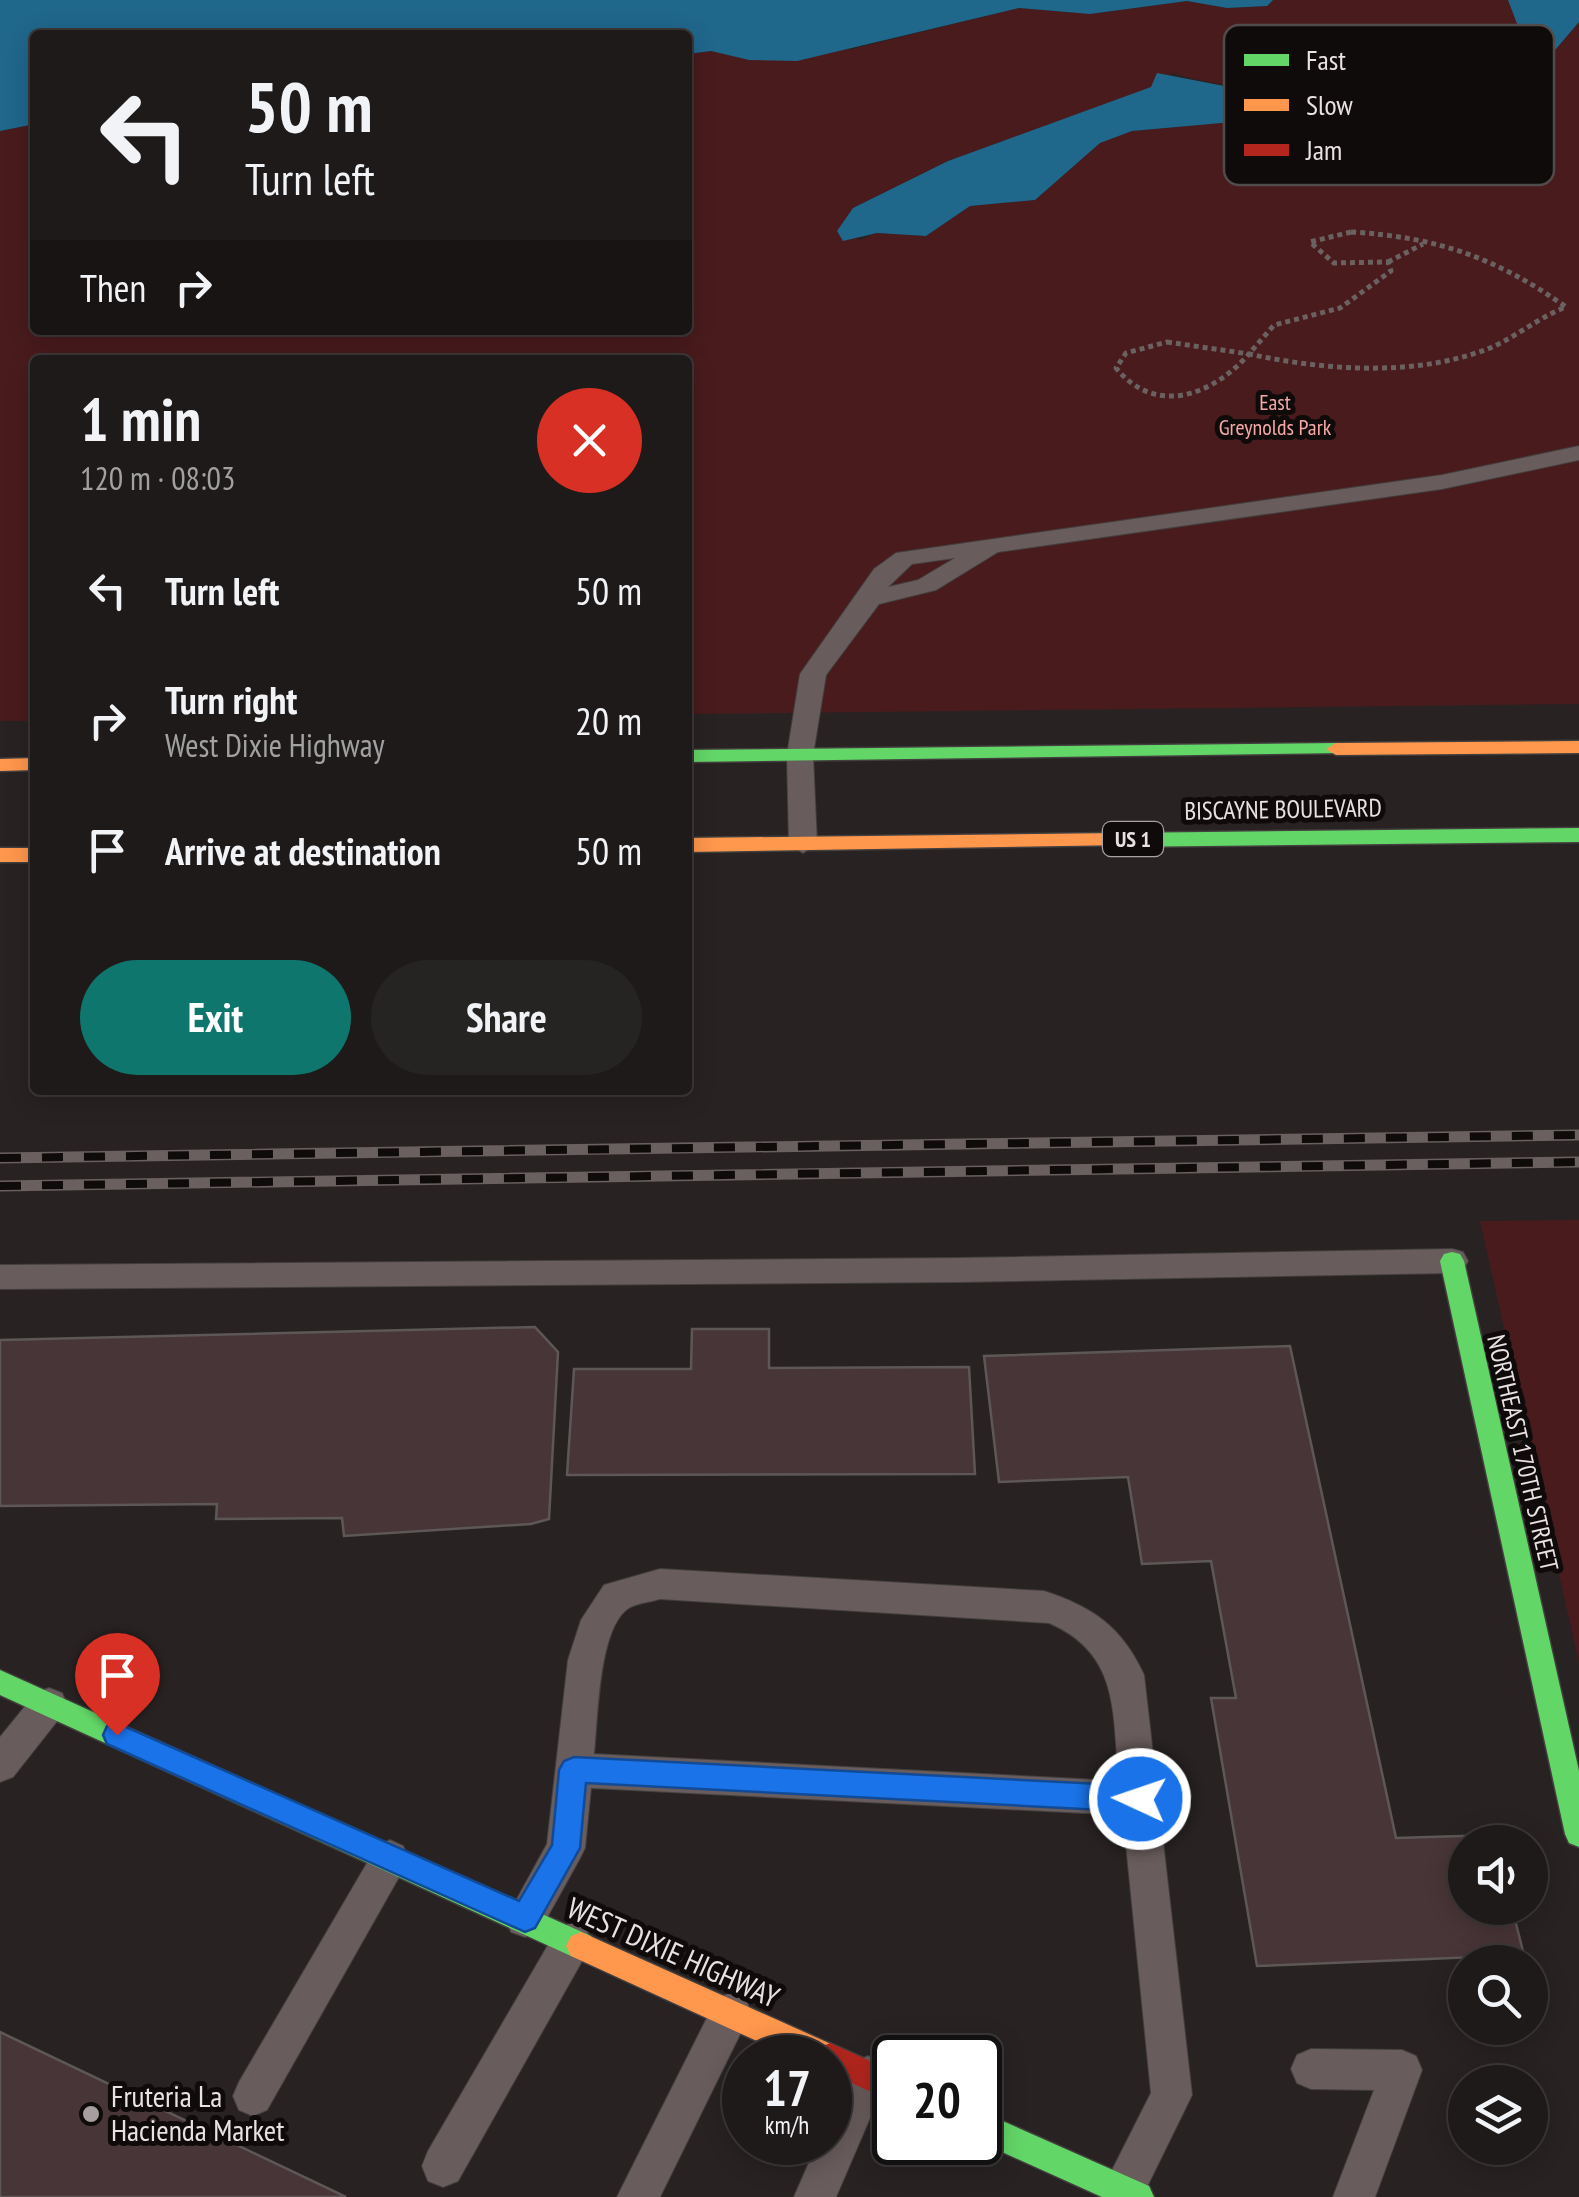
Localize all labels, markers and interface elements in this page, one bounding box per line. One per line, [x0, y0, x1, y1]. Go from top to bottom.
legend [1224, 25, 1554, 185]
text: Fast [1306, 41, 1346, 78]
text: 50 m [245, 61, 373, 151]
icon: left [80, 70, 210, 200]
text: Slow [1306, 86, 1353, 123]
text: Jam [1305, 131, 1342, 168]
text: Turn left [245, 149, 375, 207]
icon: right [166, 260, 221, 315]
text: Then [80, 263, 146, 312]
text: 1 min [80, 380, 201, 458]
button: close [537, 388, 642, 493]
park label: East Greynolds Park [1219, 388, 1332, 441]
text: 120 m · 08:03 [80, 457, 235, 499]
icon: left [80, 563, 135, 618]
text: Turn left [165, 566, 279, 615]
text: 50 m [575, 566, 642, 615]
text: Turn right [165, 675, 297, 724]
icon: right [80, 693, 135, 748]
text: 20 m [575, 696, 642, 745]
text: West Dixie Highway [165, 724, 385, 766]
street label: BISCAYNE BOULEVARD [1184, 791, 1382, 827]
road number: US 1 [1103, 822, 1163, 856]
icon: arrive [80, 823, 135, 878]
text: Arrive at destination [165, 826, 441, 875]
text: 50 m [575, 826, 642, 875]
button: Exit [80, 960, 351, 1075]
button: Share [371, 960, 642, 1075]
street label: NORTHEAST 170TH STREET [1480, 1332, 1566, 1574]
pin [75, 1633, 160, 1736]
icon: arrive [90, 1648, 145, 1703]
position arrow [1088, 1747, 1192, 1851]
map controls [1448, 1825, 1548, 2165]
button: sound [1448, 1825, 1548, 1925]
street label: WEST DIXIE HIGHWAY [562, 1887, 786, 2016]
button: search [1448, 1945, 1548, 2045]
speed limit sign: 20 [872, 2035, 1002, 2165]
text: 17 [763, 2055, 811, 2120]
button: layers [1448, 2065, 1548, 2165]
place label: Fruteria La Hacienda Market [111, 2076, 285, 2149]
marker: Fruteria La Hacienda Market [80, 2103, 102, 2125]
text: km/h [765, 2109, 809, 2141]

